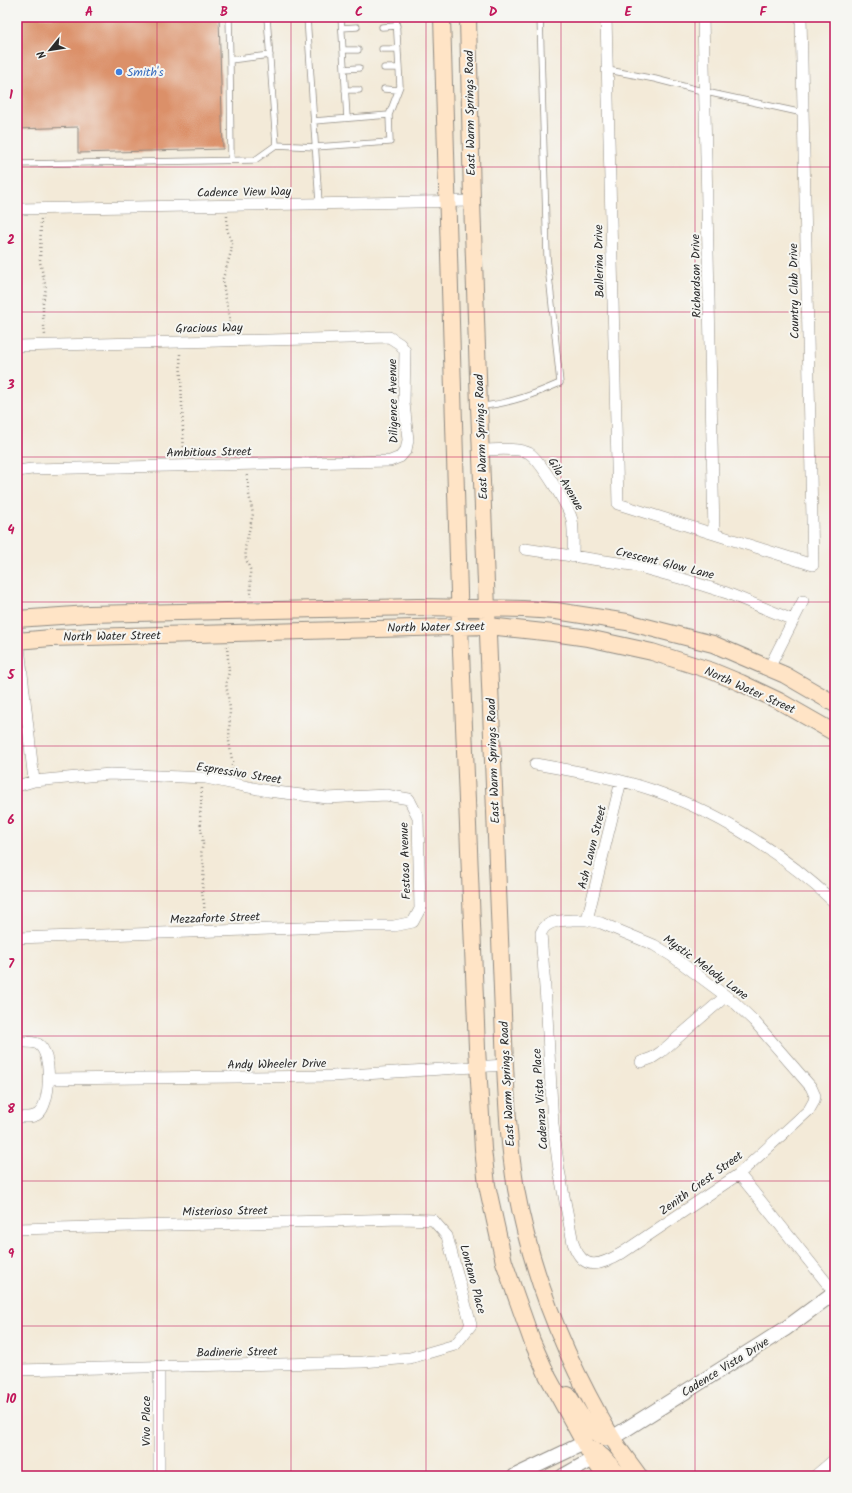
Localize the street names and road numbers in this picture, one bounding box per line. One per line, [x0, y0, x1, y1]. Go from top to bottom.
street label: East Warm Springs Road [460, 49, 481, 176]
street label: Cadence View Way [197, 182, 292, 203]
street label: Ballerina Drive [589, 224, 610, 298]
street label: Richardson Drive [686, 233, 707, 318]
street label: Country Club Drive [784, 242, 805, 339]
street label: Gracious Way [175, 318, 243, 339]
street label: Diligence Avenue [383, 358, 404, 444]
street label: East Warm Springs Road [470, 373, 493, 500]
street label: Ambitious Street [166, 442, 252, 463]
street label: Gila Avenue [543, 454, 589, 515]
street label: Crescent Glow Lane [614, 542, 717, 585]
street label: North Water Street [387, 617, 485, 638]
street label: North Water Street [63, 626, 161, 647]
street label: North Water Street [701, 662, 799, 719]
street label: East Warm Springs Road [482, 697, 505, 824]
street label: Espressivo Street [195, 757, 283, 790]
street label: Ash Lawn Street [573, 803, 612, 891]
street label: Festoso Avenue [395, 821, 416, 900]
street label: Mezzaforte Street [170, 907, 261, 930]
street label: Mystic Melody Lane [659, 930, 753, 1005]
street label: East Warm Springs Road [495, 1020, 520, 1147]
street label: Cadenza Vista Place [527, 1047, 554, 1150]
street label: Andy Wheeler Drive [227, 1054, 327, 1075]
street label: Zenith Crest Street [655, 1146, 747, 1220]
street label: Misterioso Street [182, 1201, 268, 1222]
street label: Lontano Place [454, 1242, 491, 1317]
street label: Cadence Vista Drive [678, 1332, 773, 1402]
street label: Badinerie Street [196, 1342, 278, 1363]
street label: Vivo Place [137, 1395, 156, 1446]

